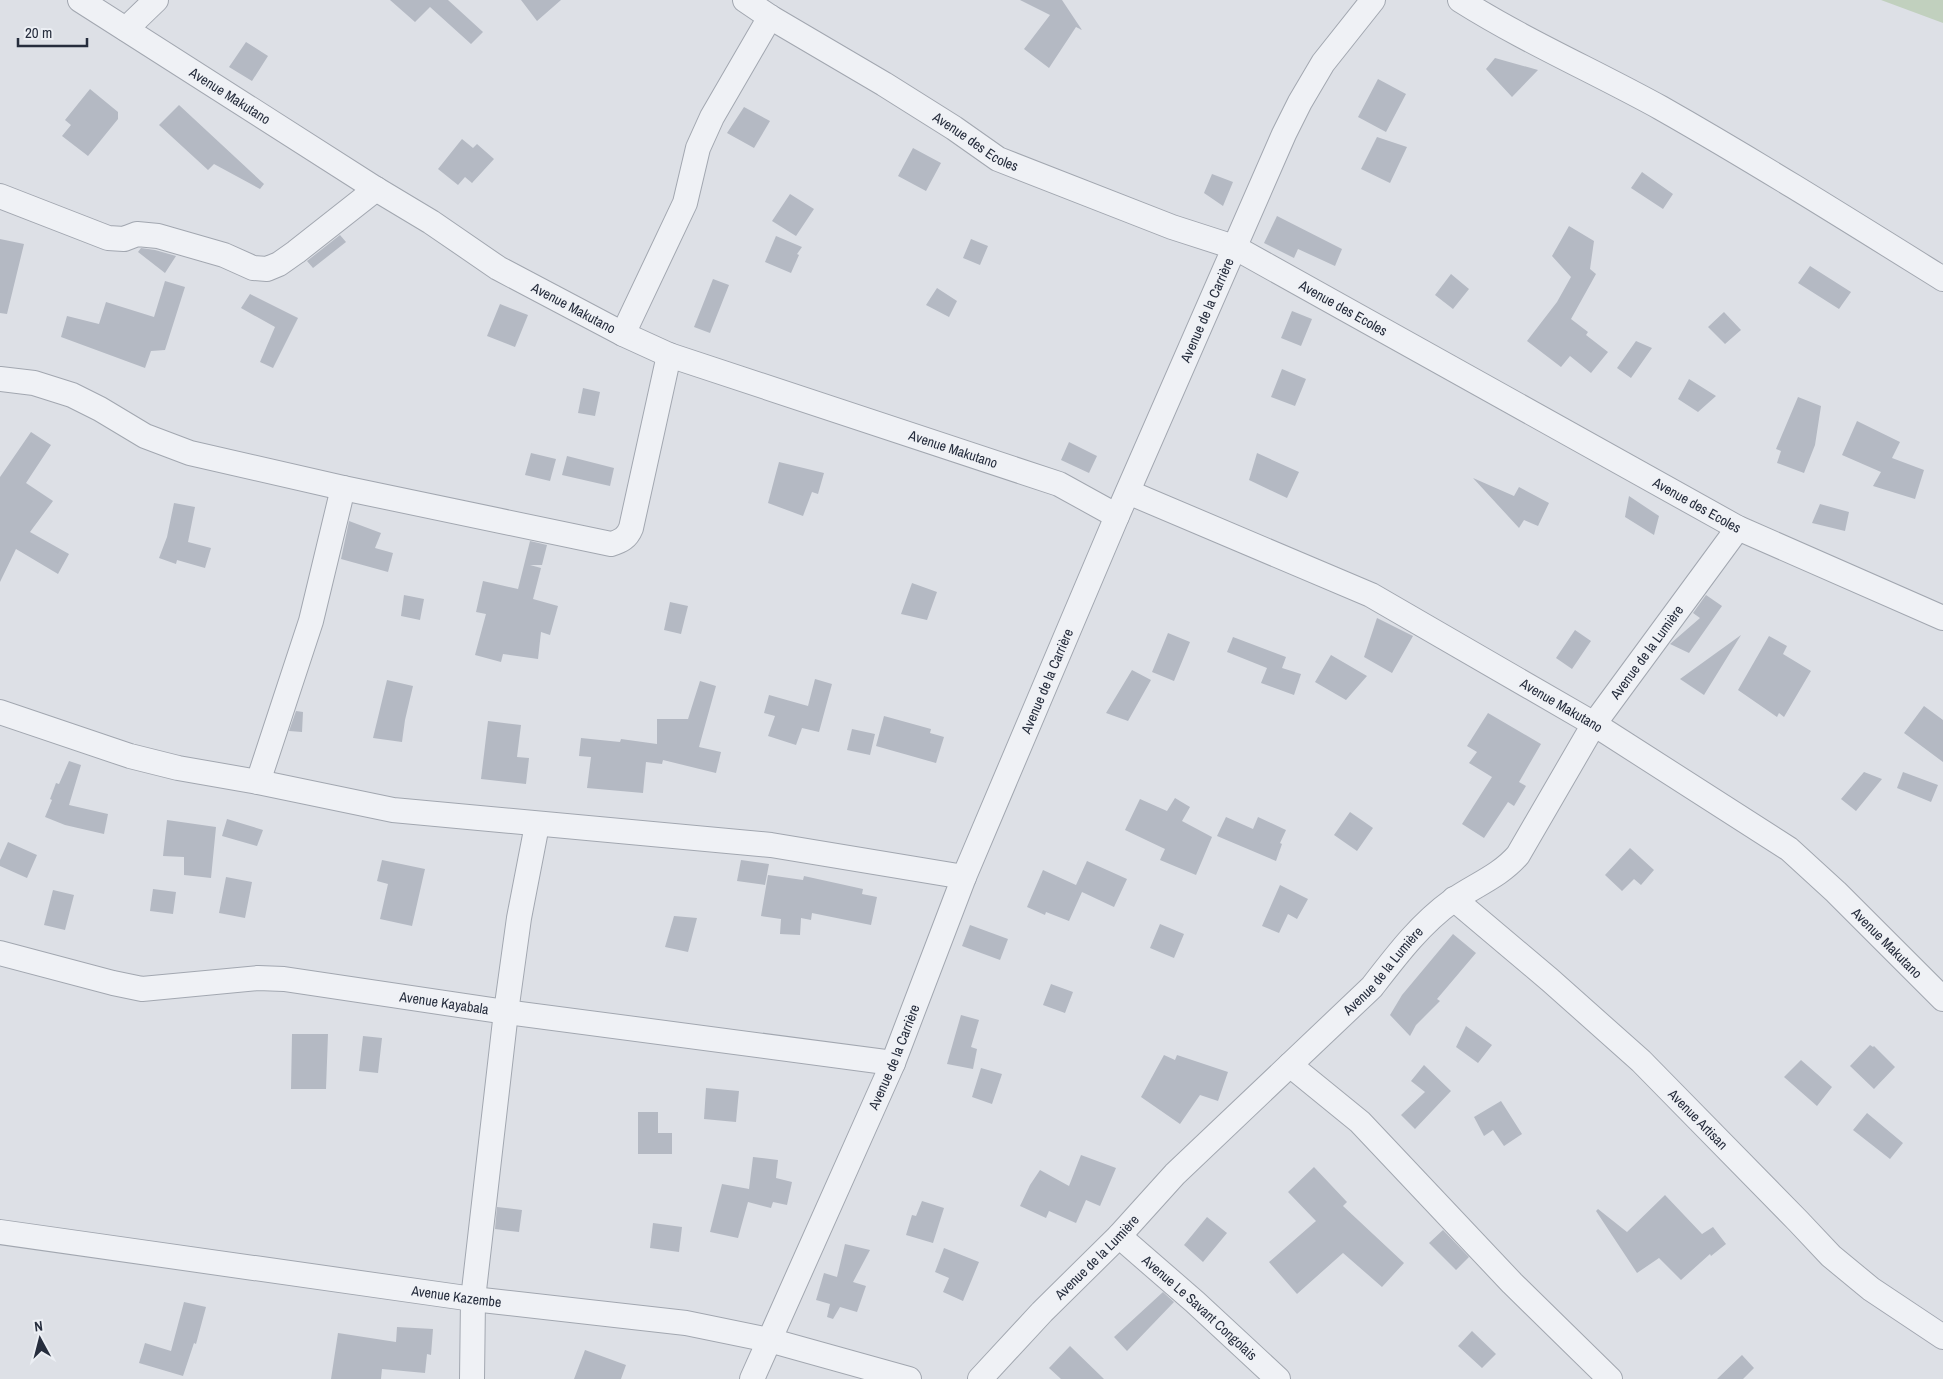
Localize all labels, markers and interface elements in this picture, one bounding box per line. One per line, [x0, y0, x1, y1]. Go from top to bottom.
scale bar [18, 15, 86, 47]
text: 20 m [25, 22, 52, 43]
street label: Avenue Makutano [185, 63, 274, 128]
street label: Avenue des Ecoles [929, 107, 1021, 175]
street label: Avenue de la Carrière [1176, 255, 1238, 366]
street label: Avenue des Ecoles [1295, 276, 1391, 340]
street label: Avenue Makutano [528, 278, 619, 337]
street label: Avenue Makutano [906, 426, 1000, 472]
street label: Avenue des Ecoles [1649, 473, 1744, 537]
street label: Avenue de la Lumière [1606, 602, 1687, 703]
street label: Avenue de la Carrière [1016, 626, 1077, 737]
street label: Avenue Makutano [1516, 674, 1606, 736]
street label: Avenue Makutano [1847, 903, 1926, 982]
street label: Avenue de la Lumière [1338, 923, 1427, 1020]
street label: Avenue Kayabala [397, 987, 491, 1018]
street label: Avenue de la Carrière [864, 1002, 924, 1113]
street label: Avenue Artisan [1664, 1084, 1732, 1153]
street label: Avenue de la Lumière [1050, 1211, 1143, 1304]
street label: Avenue Le Savant Congolais [1138, 1251, 1261, 1364]
street label: Avenue Kazembe [409, 1281, 502, 1311]
north arrow [15, 1314, 65, 1364]
text: N [33, 1317, 44, 1336]

